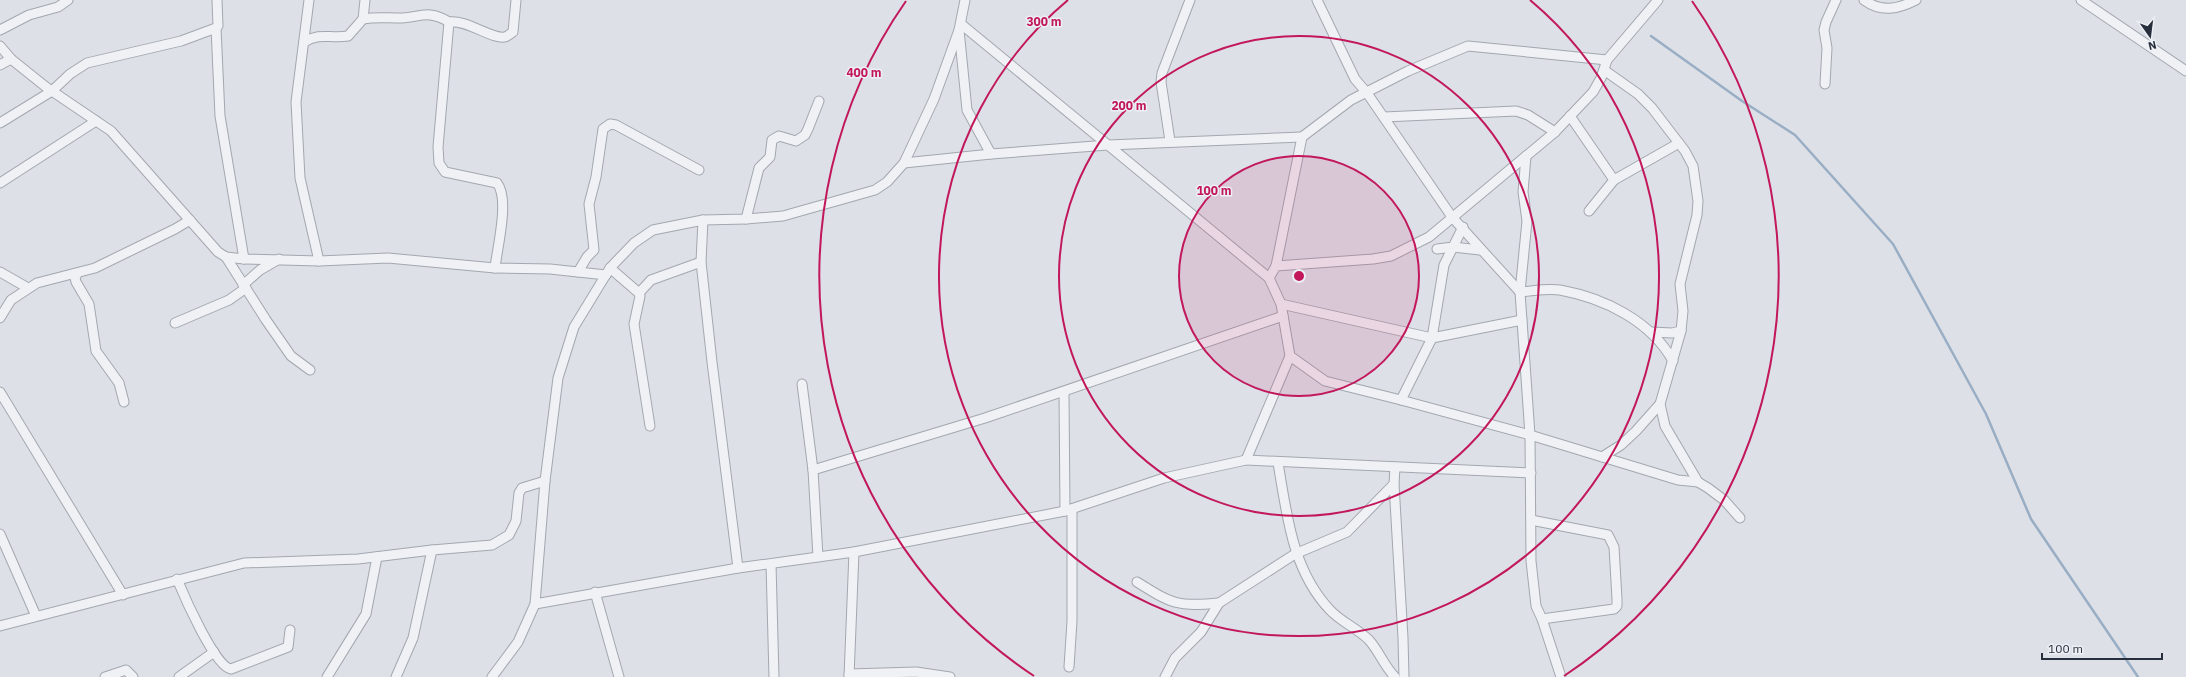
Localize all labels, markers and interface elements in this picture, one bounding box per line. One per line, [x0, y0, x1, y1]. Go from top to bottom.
text: 300 m [1026, 14, 1062, 29]
north arrow [2130, 16, 2170, 56]
text: N [2147, 38, 2158, 53]
text: 400 m [846, 65, 882, 80]
text: 200 m [1111, 98, 1147, 113]
text: 100 m [1196, 183, 1232, 198]
centre of rings [1292, 269, 1306, 283]
scale bar [2042, 635, 2162, 661]
text: 100 m [2048, 641, 2083, 656]

